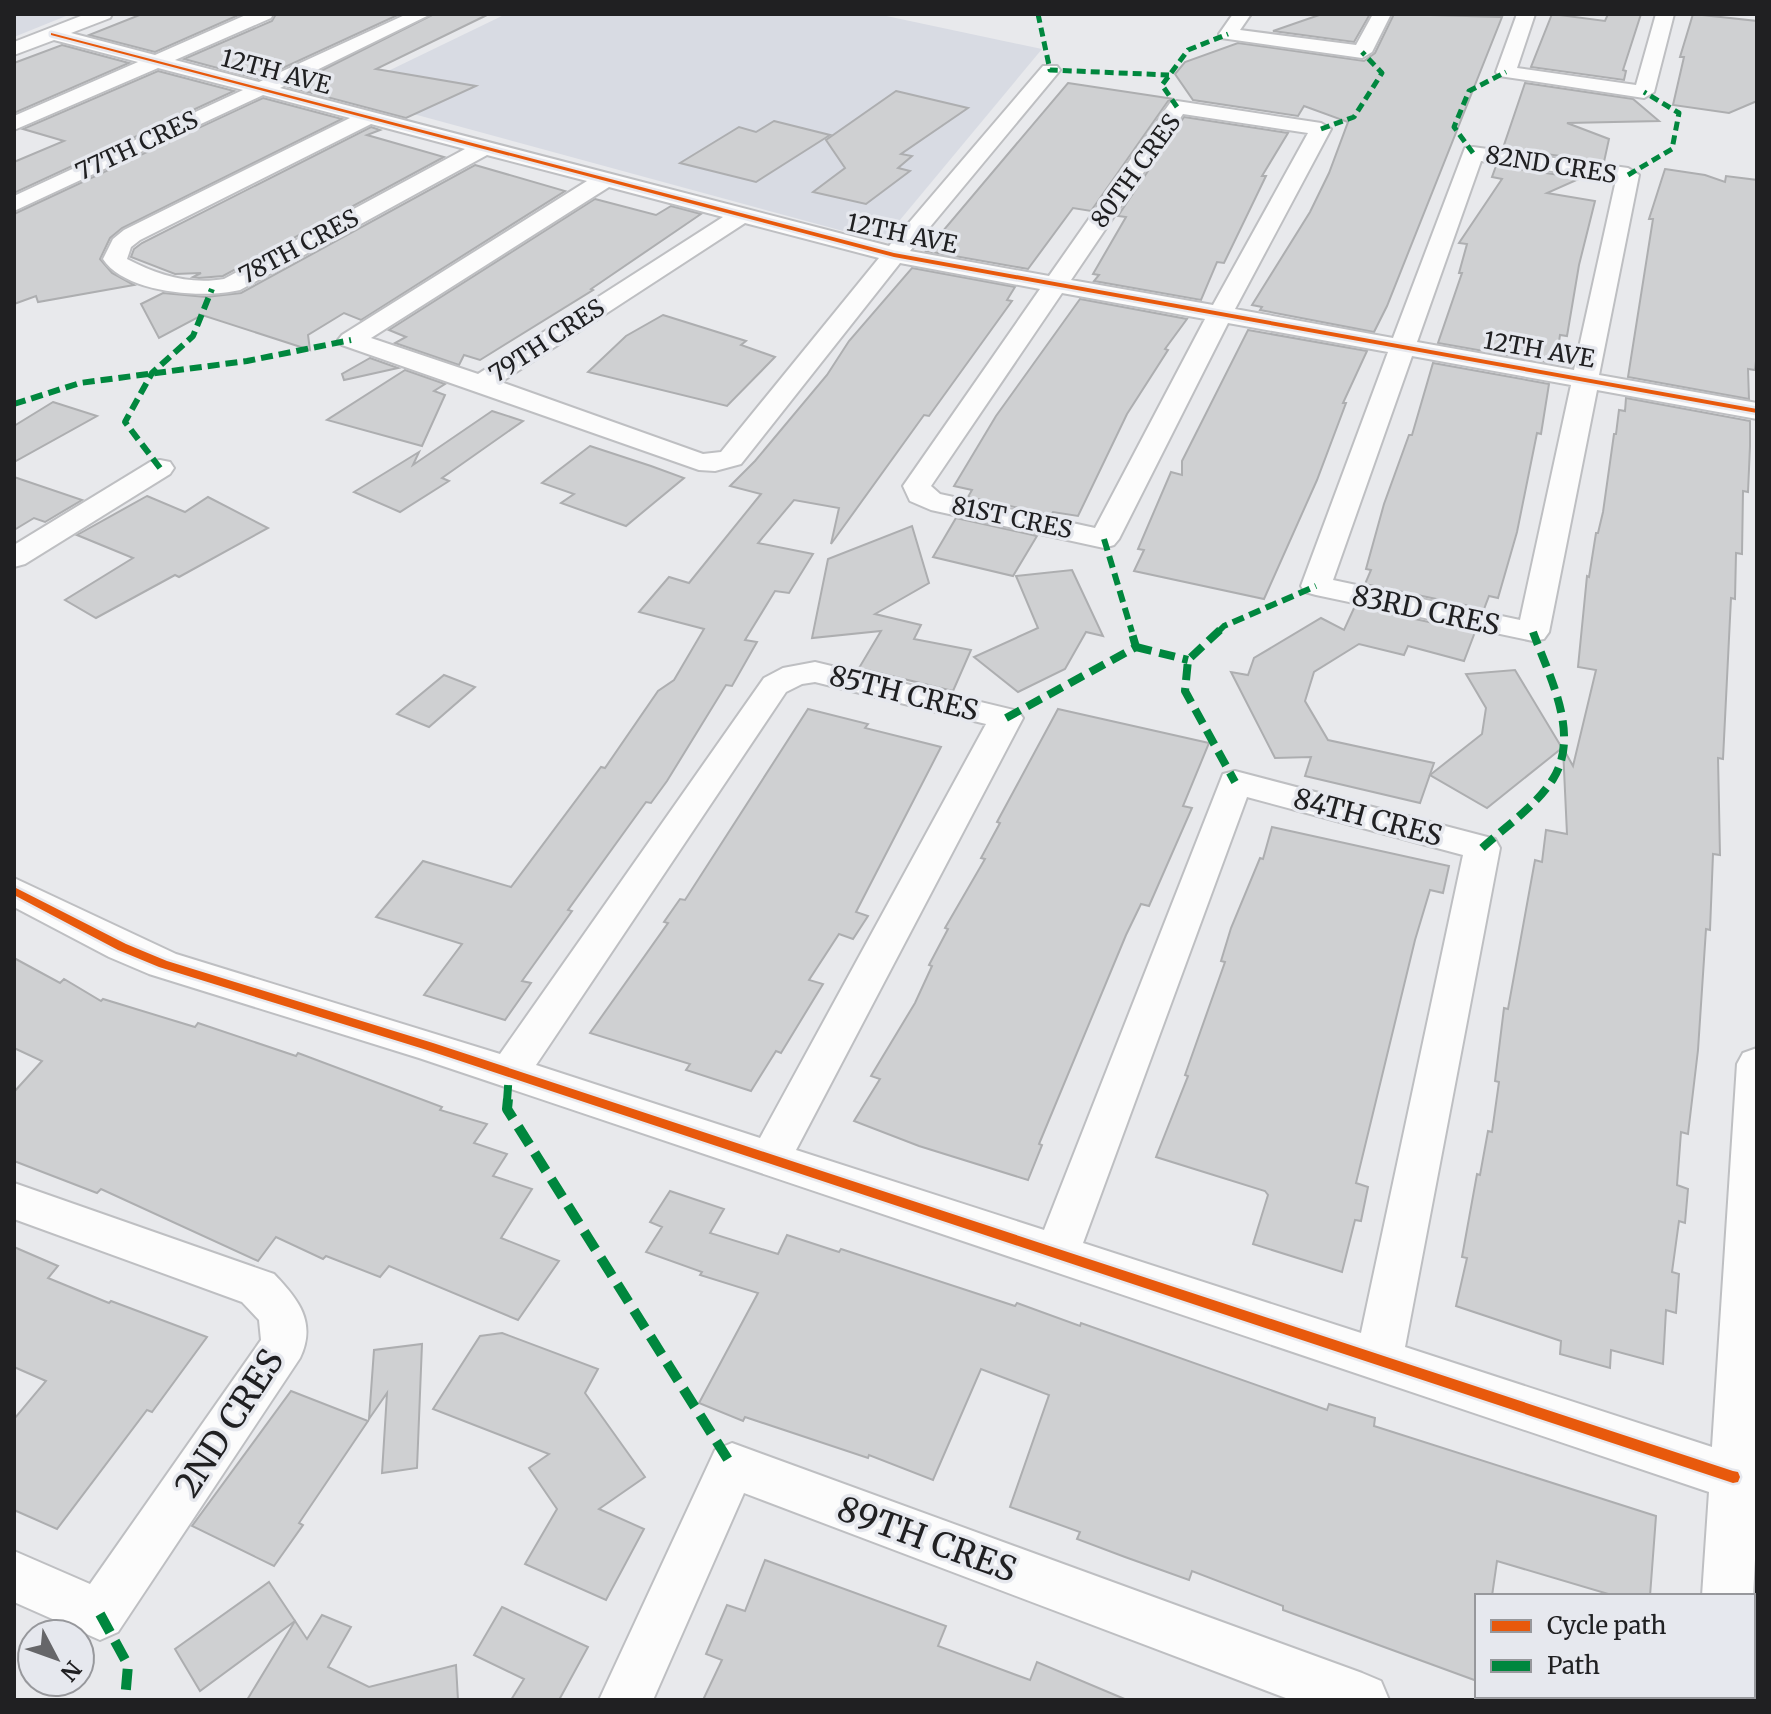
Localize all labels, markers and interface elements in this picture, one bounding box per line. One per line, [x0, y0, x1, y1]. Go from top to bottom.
street label: 12TH AVE [218, 42, 335, 101]
street label: 77TH CRES [71, 104, 203, 187]
street label: 80TH CRES [1084, 108, 1187, 234]
street label: 82ND CRES [1483, 139, 1619, 190]
street label: 78TH CRES [234, 202, 364, 291]
street label: 12TH AVE [844, 207, 961, 261]
street label: 79TH CRES [483, 292, 610, 389]
street label: 12TH AVE [1481, 324, 1598, 375]
street label: 81ST CRES [949, 490, 1075, 545]
street label: 83RD CRES [1349, 577, 1503, 643]
street label: 85TH CRES [826, 657, 982, 729]
street label: 84TH CRES [1290, 780, 1446, 854]
street label: 2ND CRES [166, 1341, 292, 1505]
street label: 89TH CRES [832, 1487, 1022, 1591]
legend [1475, 1594, 1755, 1698]
text: Cycle path [1547, 1610, 1666, 1641]
north arrow [16, 1618, 96, 1698]
text: Path [1547, 1650, 1600, 1681]
text: N [54, 1655, 87, 1687]

